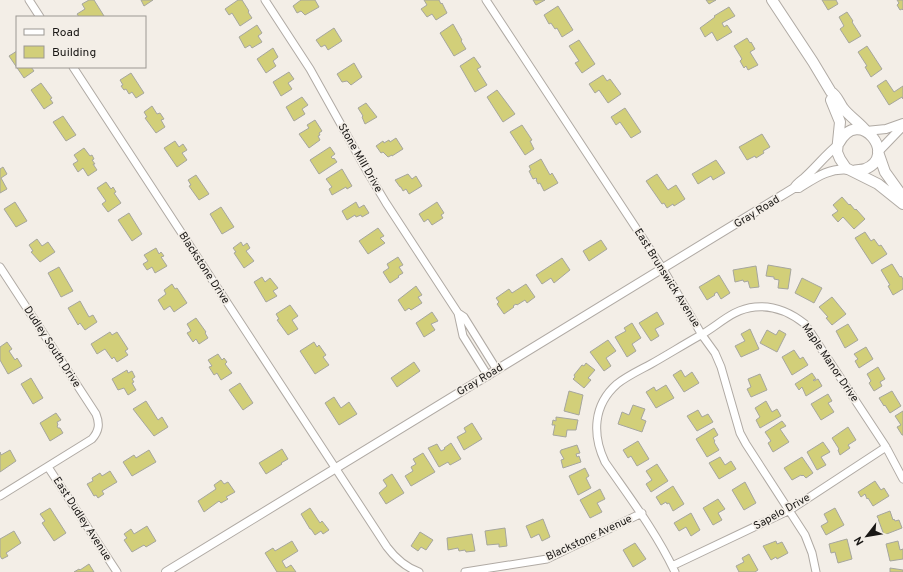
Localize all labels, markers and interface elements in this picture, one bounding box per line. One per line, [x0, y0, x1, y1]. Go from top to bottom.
legend [16, 16, 146, 68]
text: Road [52, 25, 80, 41]
text: Building [52, 45, 96, 61]
street label: Stone Mill Drive [335, 121, 385, 195]
street label: Gray Road [732, 192, 782, 232]
street label: East Brunswick Avenue [631, 226, 703, 330]
street label: Blackstone Drive [175, 229, 233, 307]
street label: Dudley South Drive [20, 304, 84, 390]
street label: Maple Manor Drive [799, 321, 862, 405]
street label: Gray Road [454, 361, 506, 399]
street label: East Dudley Avenue [50, 474, 114, 564]
street label: Sapelo Drive [751, 491, 813, 533]
street label: Blackstone Avenue [544, 512, 634, 564]
north arrow [847, 516, 887, 556]
text: N [851, 534, 867, 548]

